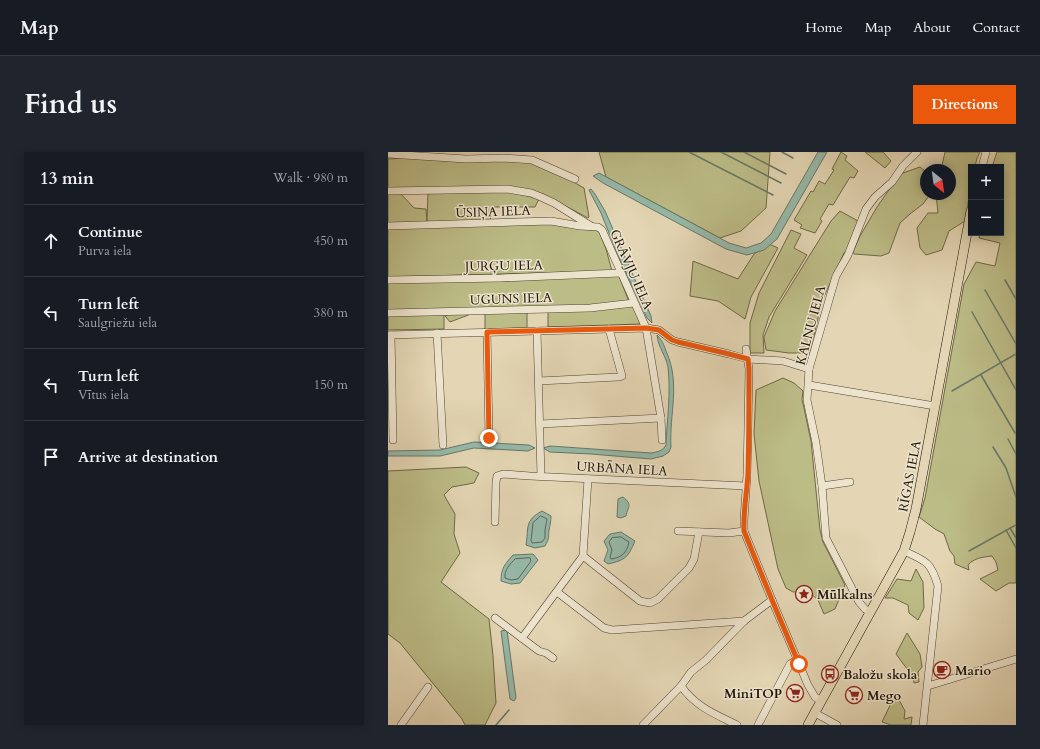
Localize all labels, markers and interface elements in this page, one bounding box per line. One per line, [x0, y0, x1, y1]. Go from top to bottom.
text: Map [20, 15, 59, 41]
text: Home [805, 18, 843, 37]
text: Map [865, 18, 891, 37]
text: About [913, 18, 950, 37]
text: Contact [972, 18, 1020, 37]
text: Find us [24, 85, 117, 123]
button: Directions [913, 85, 1016, 124]
north arrow [920, 164, 956, 200]
map controls [968, 164, 1004, 236]
button: + [968, 164, 1004, 200]
text: 13 min [40, 167, 94, 190]
text: Walk · 980 m [273, 169, 348, 187]
button: − [968, 200, 1004, 236]
street label: ŪSIŅA IELA [455, 202, 532, 222]
text: Continue [78, 222, 143, 242]
street label: GRĀVJU IELA [605, 226, 657, 313]
icon: ahead [40, 230, 62, 252]
text: 450 m [314, 232, 348, 250]
text: Purva iela [78, 242, 132, 260]
street label: JURĢU IELA [463, 256, 544, 276]
street label: KALNU IELA [792, 283, 830, 367]
street label: UGUNS IELA [470, 289, 553, 309]
text: Turn left [78, 294, 139, 314]
icon: left [40, 302, 62, 324]
text: 380 m [314, 304, 348, 322]
text: Saulgriežu iela [78, 314, 157, 332]
text: Turn left [78, 366, 139, 386]
icon: left [40, 374, 62, 396]
text: 150 m [314, 376, 348, 394]
text: Vītus iela [78, 386, 129, 404]
route end [480, 429, 498, 447]
street label: RĪGAS IELA [894, 438, 926, 514]
icon: arrive [40, 446, 62, 468]
text: Arrive at destination [78, 447, 218, 467]
street label: URBĀNA IELA [576, 458, 669, 480]
place icon: Mūlkalns [794, 584, 814, 604]
place label: Mūlkalns [817, 586, 873, 604]
route start [790, 655, 808, 673]
cafe icon: Mario [932, 660, 952, 680]
place label: Mario [955, 662, 991, 680]
bus stop icon: Baložu skola [820, 664, 840, 684]
place label: Baložu skola [843, 666, 918, 684]
supermarket icon: MiniTOP [785, 683, 805, 703]
place label: MiniTOP [724, 685, 782, 703]
supermarket icon: Mego [844, 685, 864, 705]
place label: Mego [867, 687, 901, 705]

